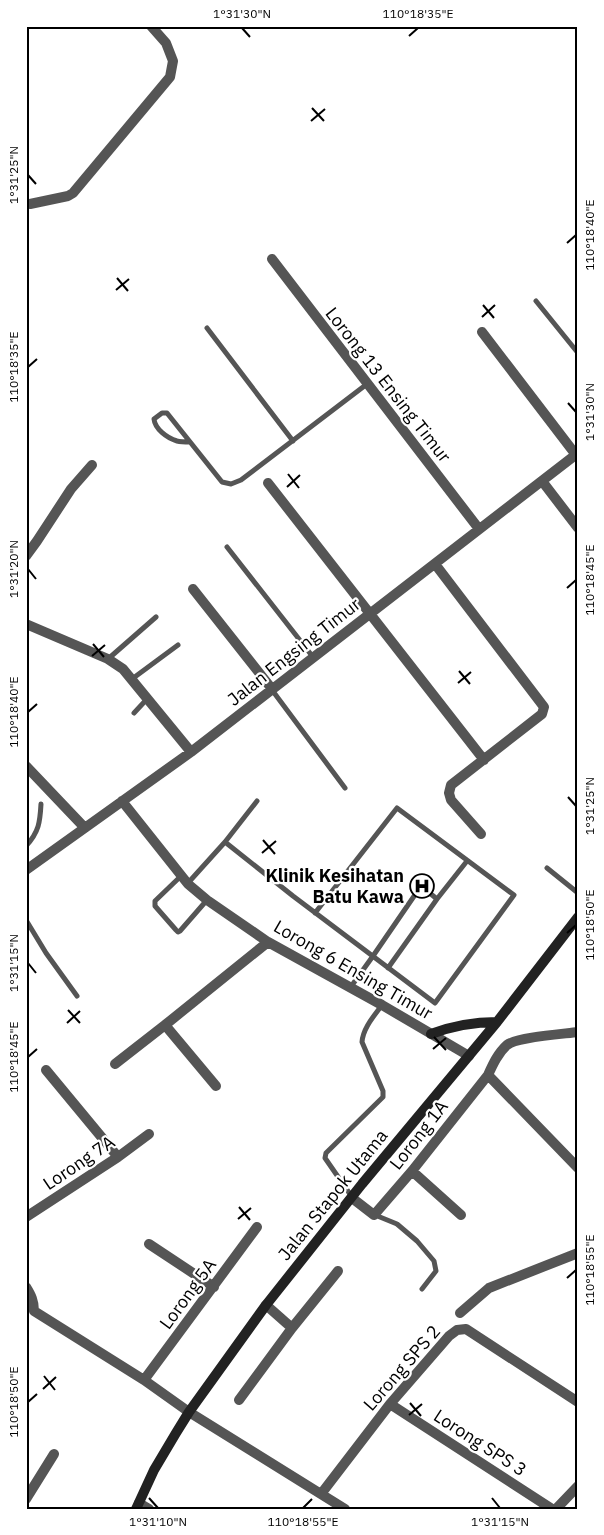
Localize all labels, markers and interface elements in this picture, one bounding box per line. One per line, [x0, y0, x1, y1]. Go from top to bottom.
text: 1°31'30"N [213, 6, 271, 21]
text: 110°18'35"E [383, 6, 453, 21]
text: 1°31'25"N [6, 146, 21, 204]
text: 110°18'40"E [582, 200, 597, 270]
street label: Lorong 13 Ensing Timur [321, 302, 456, 467]
text: 110°18'35"E [6, 332, 21, 402]
text: 1°31'30"N [582, 383, 597, 441]
text: 1°31'20"N [6, 540, 21, 598]
text: 110°18'45"E [582, 545, 597, 615]
street label: Jalan Engsing Timur [223, 592, 365, 711]
text: 110°18'40"E [6, 677, 21, 747]
text: 1°31'25"N [582, 777, 597, 835]
place label: Klinik Kesihatan Batu Kawa [265, 864, 404, 908]
hospital icon: Klinik Kesihatan Batu Kawa [409, 873, 435, 899]
text: 110°18'50"E [582, 890, 597, 960]
street label: Lorong 6 Ensing Timur [270, 915, 437, 1025]
text: 1°31'15"N [6, 934, 21, 992]
text: 110°18'45"E [6, 1022, 21, 1092]
street label: Lorong 1A [384, 1095, 453, 1174]
street label: Jalan Stapok Utama [273, 1124, 393, 1265]
street label: Lorong 7A [38, 1130, 119, 1195]
text: 110°18'55"E [582, 1235, 597, 1305]
street label: Lorong 5A [154, 1253, 221, 1334]
street label: Lorong SPS 2 [358, 1320, 445, 1415]
text: 110°18'50"E [6, 1367, 21, 1437]
street label: Lorong SPS 3 [429, 1404, 531, 1481]
text: 1°31'10"N [129, 1514, 187, 1529]
text: 110°18'55"E [268, 1514, 338, 1529]
text: 1°31'15"N [471, 1514, 529, 1529]

